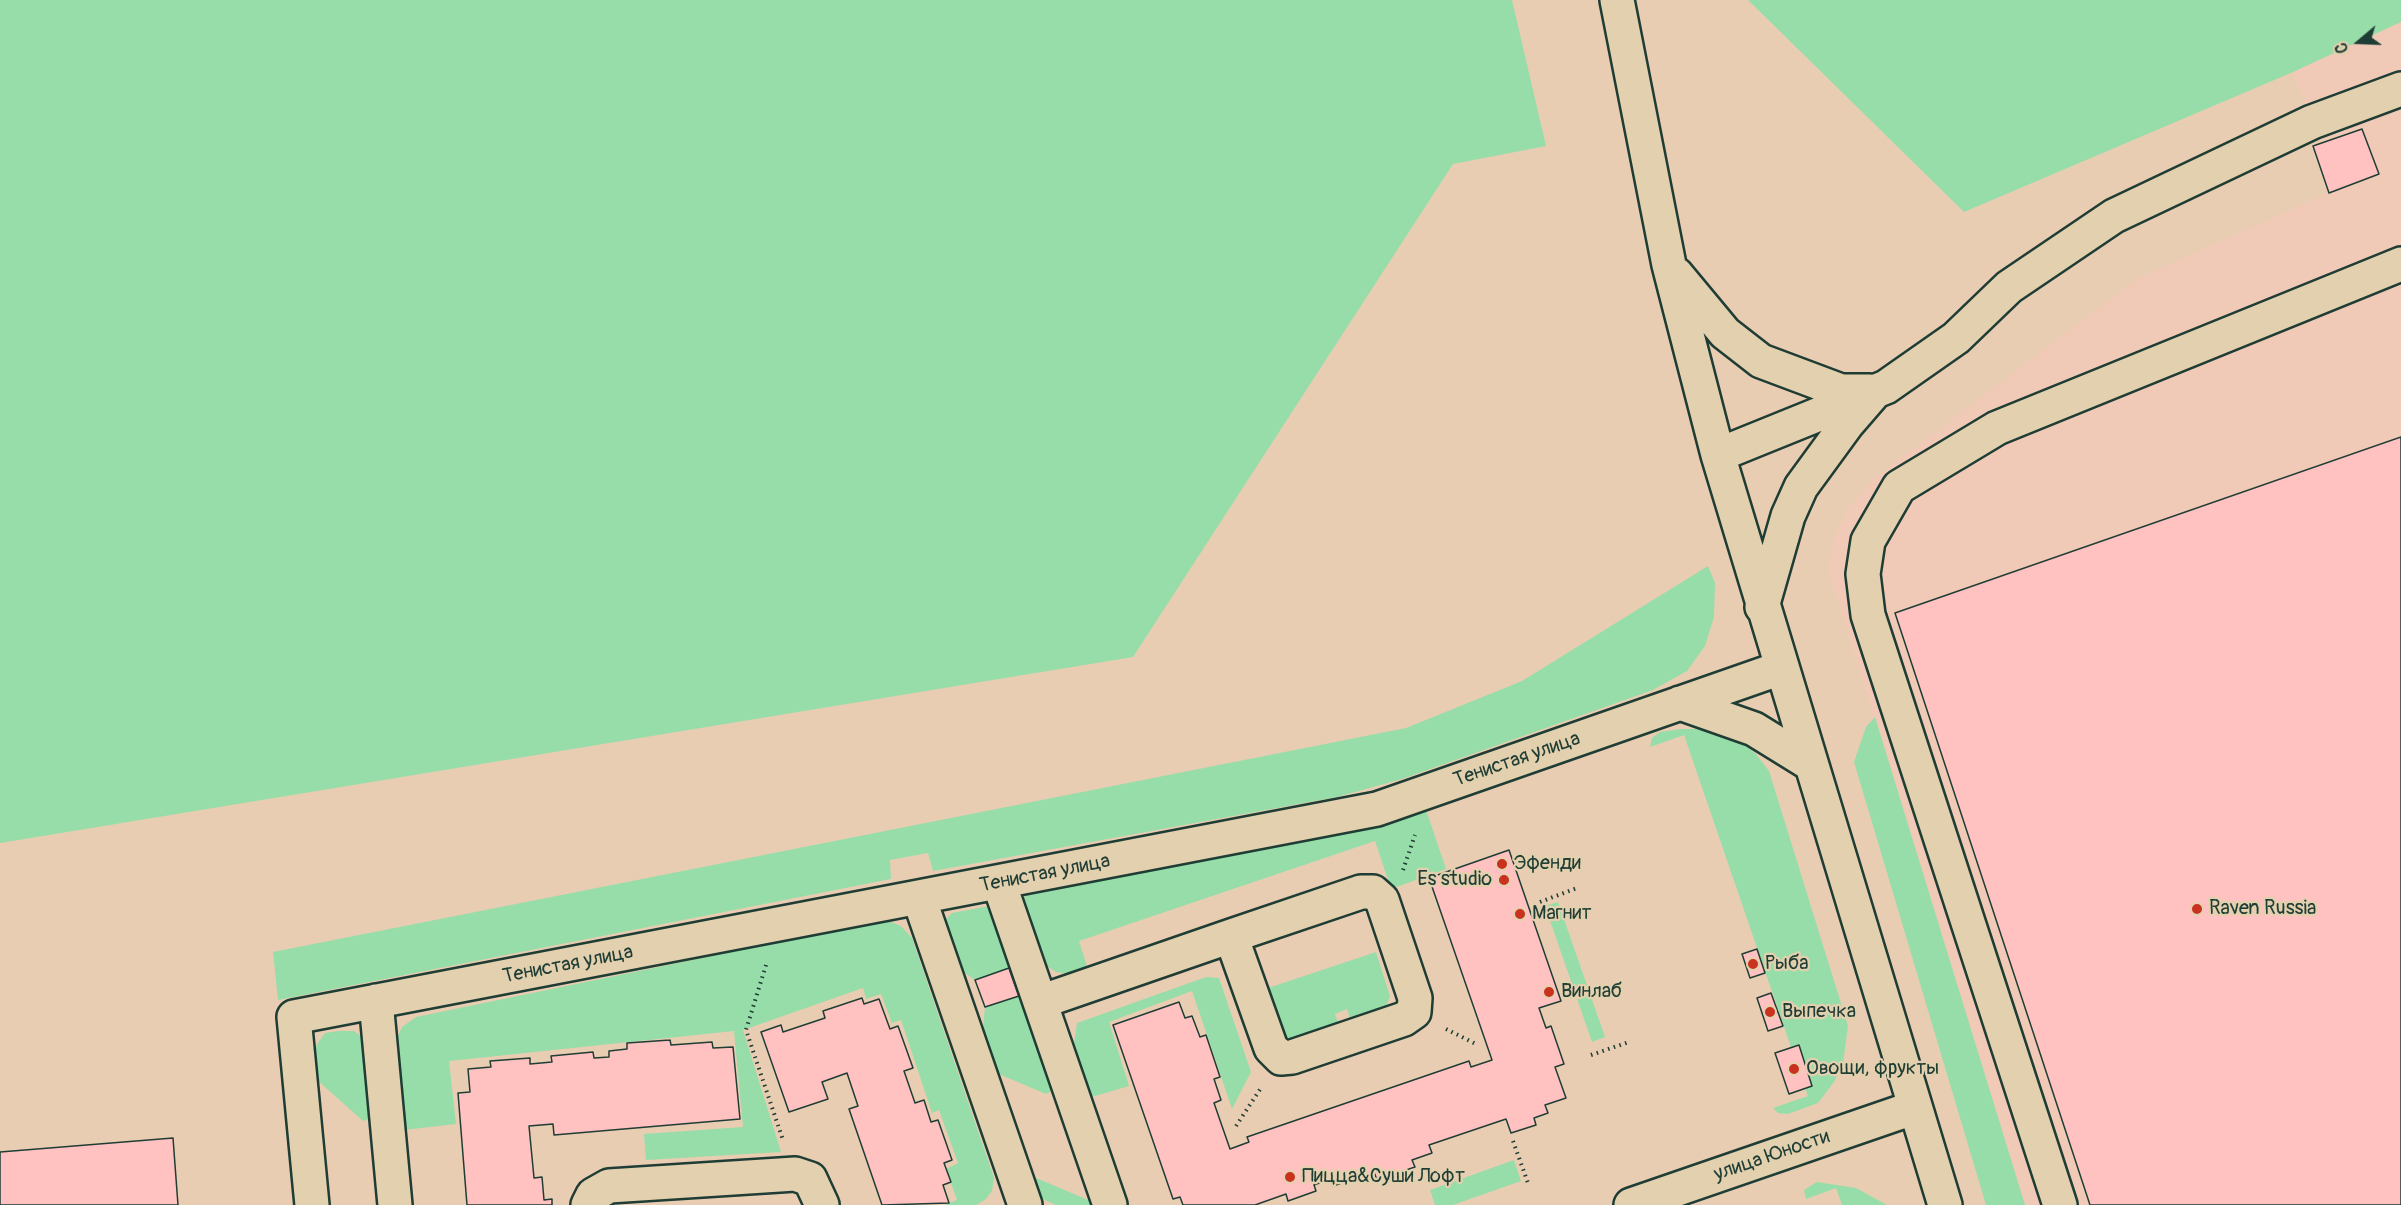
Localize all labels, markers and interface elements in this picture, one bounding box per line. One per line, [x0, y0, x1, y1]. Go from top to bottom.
north arrow [2329, 12, 2389, 72]
text: С [2331, 40, 2353, 56]
street label: Тенистая улица [1450, 727, 1584, 793]
street label: Тенистая улица [978, 850, 1112, 898]
place label: Эфенди [1514, 852, 1581, 876]
marker: Эфенди [1495, 857, 1509, 871]
place label: Es studio [1417, 868, 1492, 892]
marker: Es studio [1497, 873, 1511, 887]
place label: Raven Russia [2209, 897, 2316, 921]
place label: Магнит [1532, 902, 1591, 926]
marker: Raven Russia [2190, 902, 2204, 916]
marker: Магнит [1513, 907, 1527, 921]
street label: Тенистая улица [501, 941, 635, 989]
place label: Рыба [1765, 952, 1809, 976]
marker: Рыба [1746, 957, 1760, 971]
place label: Винлаб [1561, 980, 1622, 1004]
marker: Винлаб [1542, 985, 1556, 999]
place label: Выпечка [1782, 1000, 1856, 1024]
marker: Выпечка [1763, 1005, 1777, 1019]
place label: Овощи, фрукты [1806, 1057, 1939, 1081]
marker: Овощи, фрукты [1787, 1062, 1801, 1076]
street label: улица Юности [1711, 1125, 1833, 1187]
place label: Пицца&Суши Лофт [1302, 1165, 1465, 1189]
marker: Пицца&Суши Лофт [1283, 1170, 1297, 1184]

